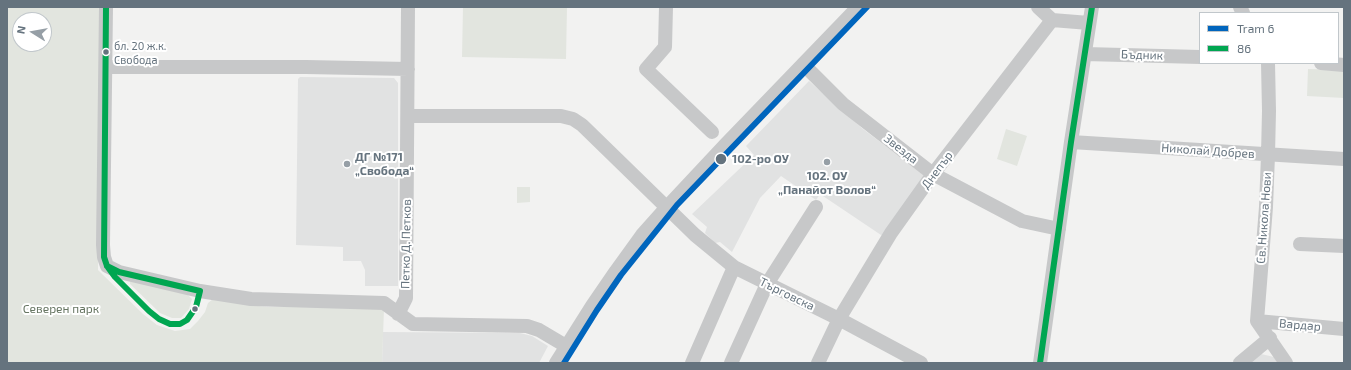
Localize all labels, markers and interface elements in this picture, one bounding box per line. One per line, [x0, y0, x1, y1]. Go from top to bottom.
north arrow [12, 12, 52, 52]
legend [1199, 12, 1339, 64]
text: Tram 6 [1237, 21, 1274, 35]
text: N [14, 25, 28, 35]
place label: бл. 20 ж.к. Свобода [114, 39, 166, 65]
text: 86 [1237, 41, 1251, 55]
marker: бл. 20 ж.к. Свобода [101, 47, 111, 57]
street label: Бъдник [1121, 47, 1163, 63]
street label: Звезда [881, 131, 921, 167]
street label: Николай Добрев [1161, 141, 1255, 161]
street label: Днепър [918, 148, 956, 192]
place label: ДГ №171 „Свобода“ [355, 150, 414, 178]
marker: 102-ро ОУ [714, 152, 728, 166]
place label: 102-ро ОУ [732, 152, 789, 166]
marker: 102. ОУ „Панайот Волов“ [822, 157, 832, 167]
marker: ДГ №171 „Свобода“ [342, 159, 352, 169]
place label: 102. ОУ „Панайот Волов“ [778, 169, 876, 197]
street label: Св. Никола Нови [1254, 172, 1274, 264]
street label: Петко Д. Петков [398, 199, 414, 289]
street label: Търговска [757, 275, 817, 313]
park label: Северен парк [23, 302, 99, 316]
unlabelled marker [190, 304, 200, 314]
street label: Вардар [1279, 316, 1321, 334]

